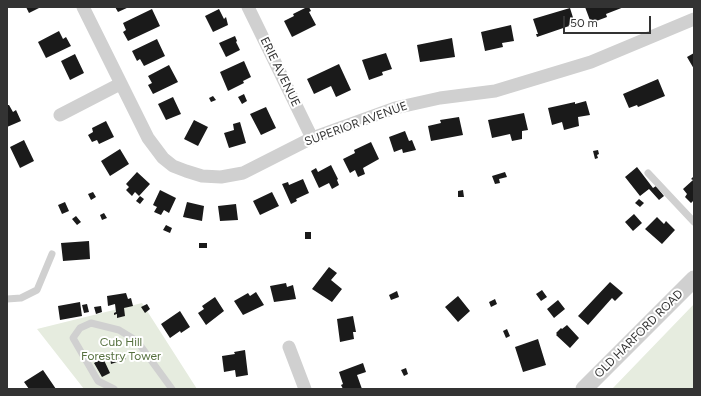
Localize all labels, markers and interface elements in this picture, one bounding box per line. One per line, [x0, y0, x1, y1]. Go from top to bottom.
scale bar [565, 8, 653, 34]
text: 50 m [570, 16, 598, 30]
street label: ERIE AVENUE [257, 35, 303, 109]
street label: SUPERIOR AVENUE [303, 99, 409, 149]
street label: OLD HARFORD ROAD [592, 287, 686, 381]
park label: Cub Hill Forestry Tower [81, 335, 161, 363]

